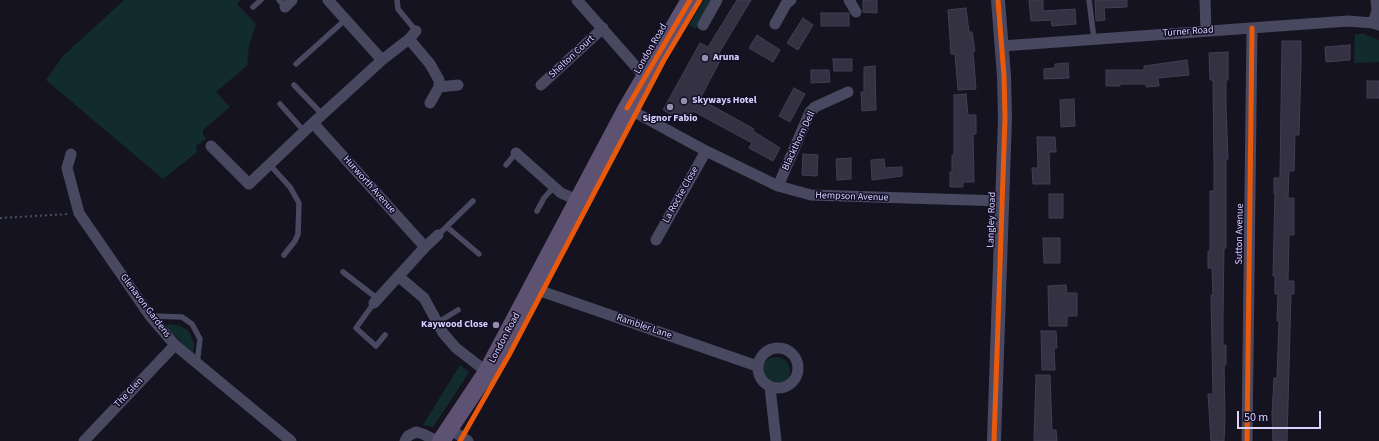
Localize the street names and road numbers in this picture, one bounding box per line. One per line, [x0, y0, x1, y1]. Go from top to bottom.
street label: London Road [632, 22, 670, 76]
street label: Turner Road [1162, 24, 1214, 40]
street label: Shelton Court [547, 33, 597, 81]
street label: Blackthorn Dell [780, 109, 818, 173]
street label: Hurworth Avenue [340, 154, 398, 216]
street label: La Roche Close [661, 165, 701, 225]
street label: Hempson Avenue [815, 190, 889, 204]
street label: Langley Road [985, 192, 999, 248]
street label: Sutton Avenue [1233, 203, 1247, 265]
street label: Glenavon Gardens [117, 272, 173, 340]
street label: London Road [487, 311, 523, 365]
street label: Rambler Lane [615, 312, 673, 342]
street label: The Glen [112, 375, 146, 411]

